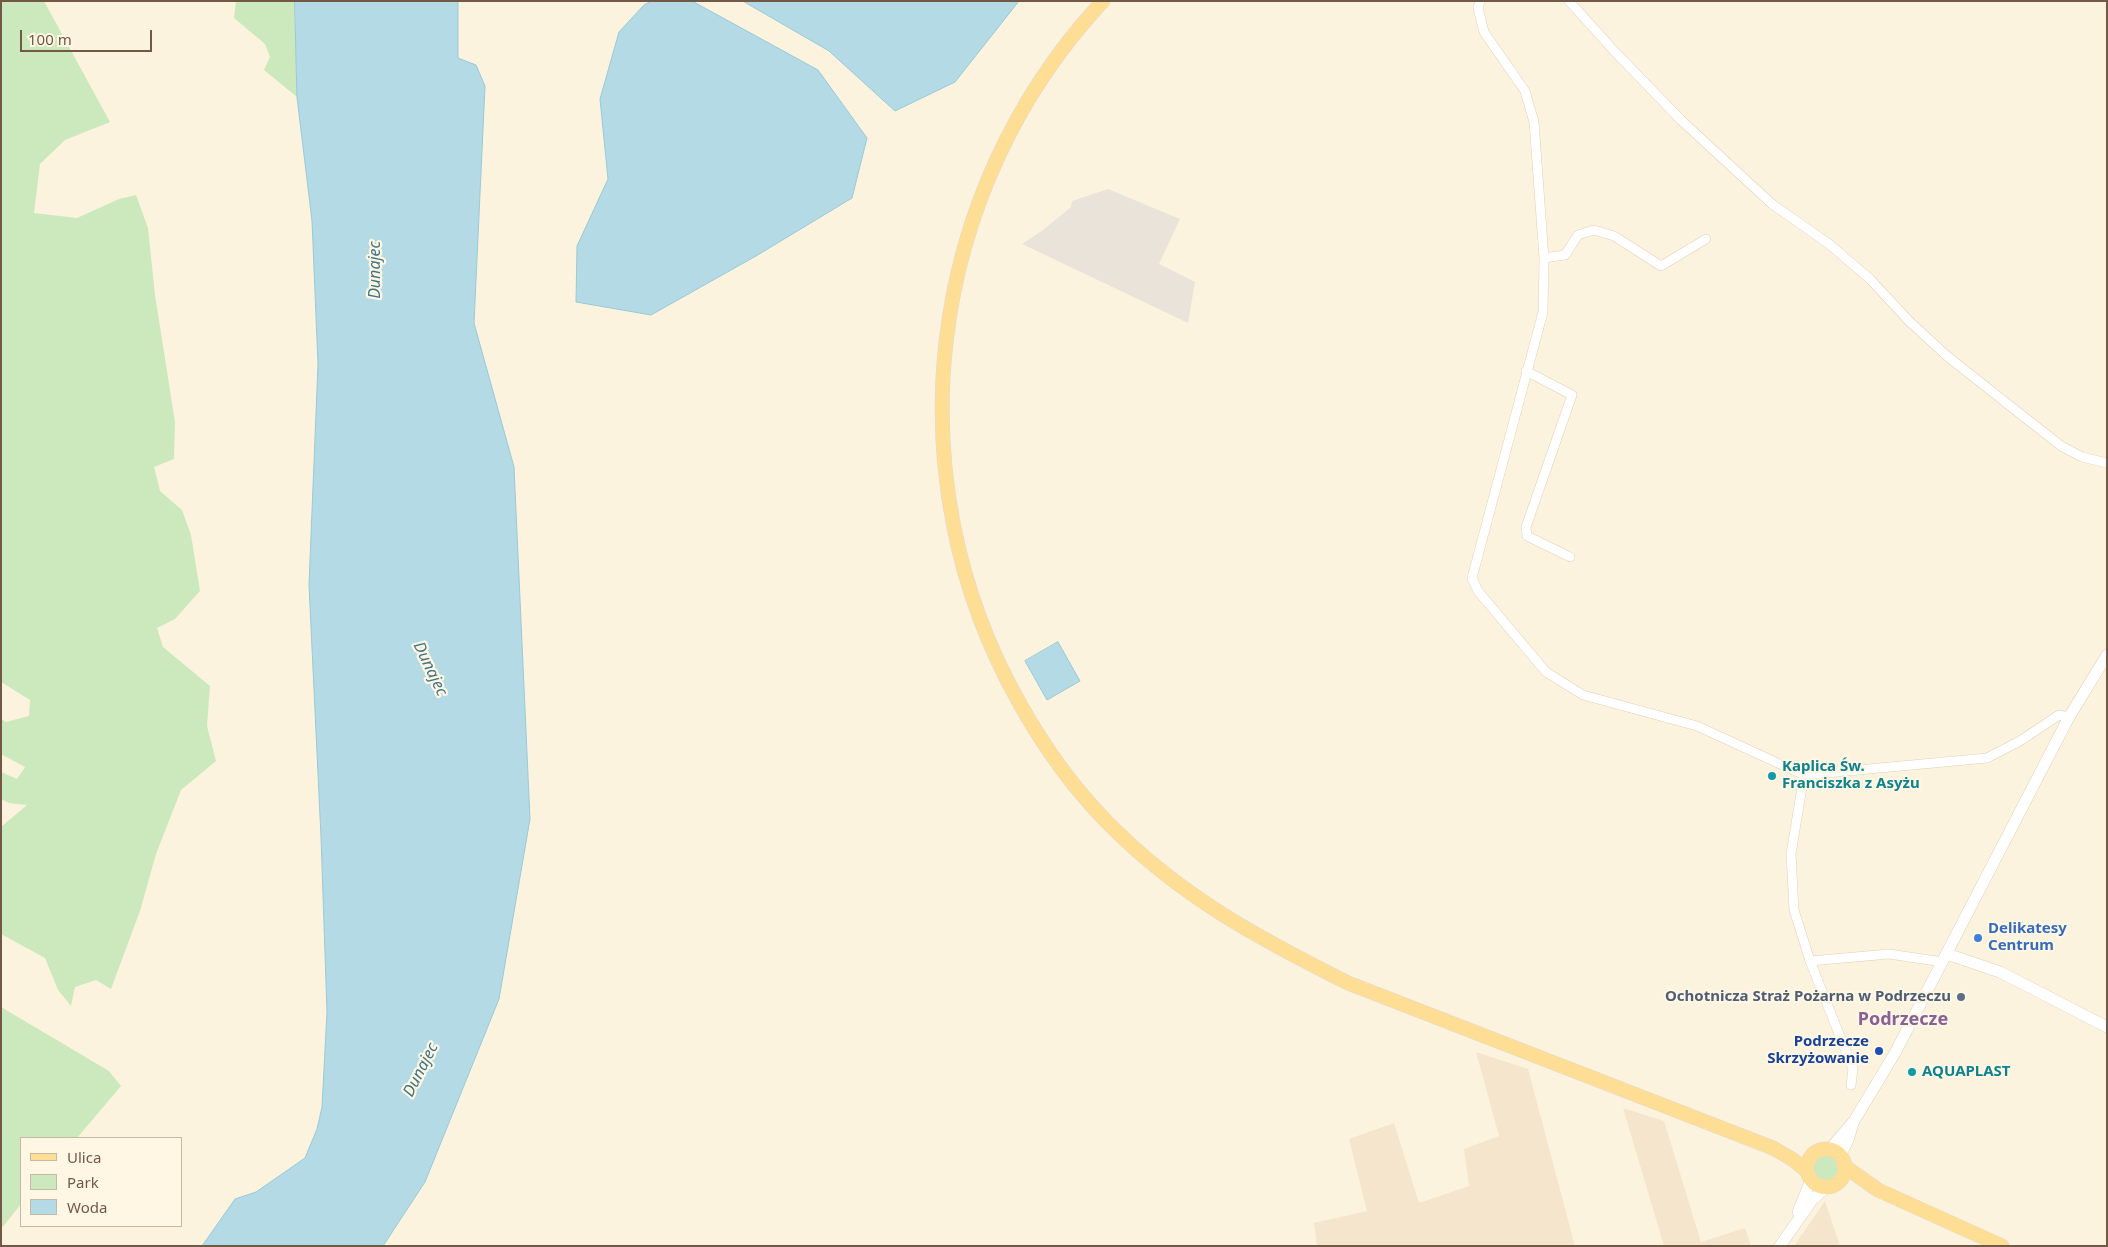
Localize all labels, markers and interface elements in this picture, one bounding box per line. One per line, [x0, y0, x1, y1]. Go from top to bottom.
scale bar [22, 20, 155, 52]
text: 100 m [28, 29, 72, 49]
water label: Dunajec [365, 241, 385, 299]
water label: Dunajec [409, 639, 451, 699]
place label: Kaplica Św. Franciszka z Asyżu [1782, 758, 1920, 793]
marker: Kaplica Św. Franciszka z Asyżu [1766, 770, 1778, 782]
place label: Delikatesy Centrum [1988, 920, 2067, 955]
marker: Delikatesy Centrum [1972, 932, 1984, 944]
place label: Ochotnicza Straż Pożarna w Podrzeczu [1665, 988, 1951, 1006]
marker: Ochotnicza Straż Pożarna w Podrzeczu [1955, 991, 1967, 1003]
district label: Podrzecze [1858, 1009, 1948, 1031]
place label: Podrzecze Skrzyżowanie [1767, 1033, 1869, 1068]
water label: Dunajec [399, 1040, 443, 1100]
marker: Podrzecze Skrzyżowanie [1873, 1045, 1885, 1057]
place label: AQUAPLAST [1922, 1063, 2011, 1081]
marker: AQUAPLAST [1906, 1066, 1918, 1078]
legend [20, 1137, 182, 1227]
text: Ulica [67, 1147, 101, 1167]
text: Park [67, 1172, 99, 1192]
text: Woda [67, 1197, 107, 1217]

